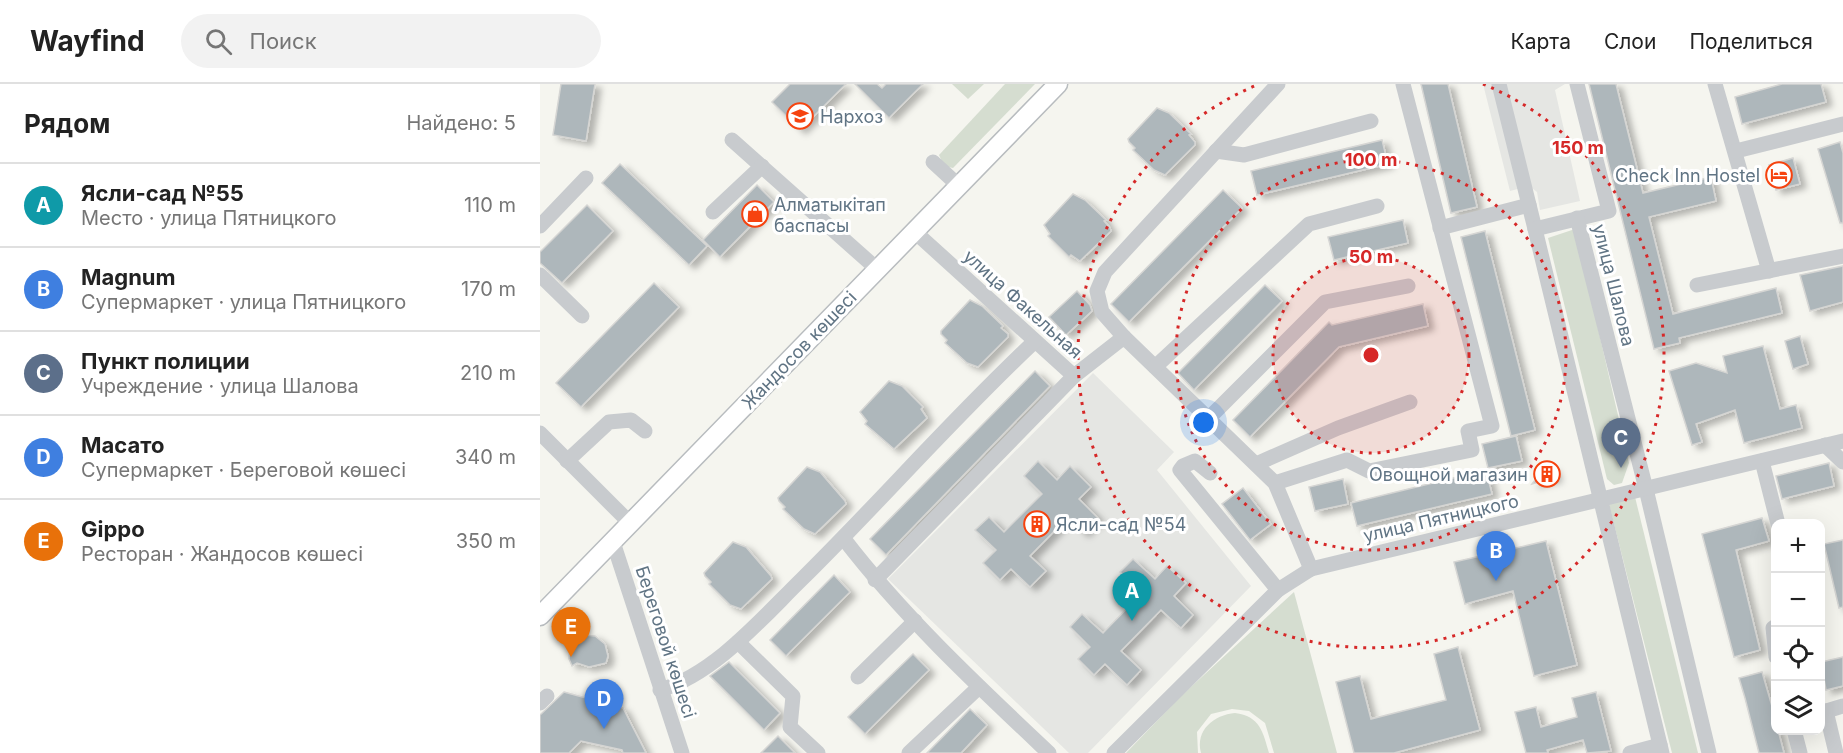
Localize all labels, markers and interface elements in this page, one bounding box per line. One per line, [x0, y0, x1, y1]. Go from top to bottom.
search box [181, 14, 601, 68]
text: Wayfind [30, 24, 145, 58]
icon: search [202, 25, 235, 58]
text: Поиск [250, 28, 317, 54]
text: Карта [1511, 29, 1571, 54]
text: Слои [1604, 29, 1656, 54]
text: Поделиться [1689, 29, 1813, 54]
school or university icon: Нархоз [785, 101, 815, 131]
place label: Нархоз [820, 106, 883, 127]
text: Рядом [24, 108, 110, 139]
text: Найдено: 5 [406, 111, 516, 135]
text: 150 m [1552, 137, 1604, 158]
text: 100 m [1345, 149, 1397, 170]
hotel icon: Check Inn Hostel [1764, 160, 1794, 190]
place label: Check Inn Hostel [1615, 165, 1760, 186]
text: Ясли-сад №55 [81, 180, 244, 206]
text: A [36, 193, 51, 217]
text: 110 m [464, 193, 516, 217]
place label: Алматыкітап баспасы [774, 194, 886, 236]
shop icon: Алматыкітап баспасы [740, 199, 770, 229]
text: Место · улица Пятницкого [81, 206, 337, 230]
street label: улица Шалова [1589, 222, 1639, 348]
street label: улица Факельная [959, 245, 1087, 363]
text: 50 m [1349, 246, 1393, 267]
text: Magnum [81, 264, 176, 290]
text: B [37, 277, 50, 301]
text: 170 m [461, 277, 516, 301]
street label: Жандосов көшесі [737, 287, 861, 413]
text: Супермаркет · улица Пятницкого [81, 290, 406, 314]
centre of rings [1361, 345, 1381, 365]
text: Пункт полиции [81, 348, 250, 374]
text: C [36, 361, 51, 385]
text: 210 m [460, 361, 516, 385]
text: Учреждение · улица Шалова [81, 374, 359, 398]
your location [1189, 408, 1218, 437]
pin: C [1602, 418, 1640, 468]
text: Масато [81, 432, 164, 458]
text: D [36, 445, 51, 469]
text: 340 m [455, 445, 516, 469]
text: Супермаркет · Береговой көшесі [81, 458, 406, 482]
building icon: Овощной магазин [1532, 459, 1562, 489]
place label: Овощной магазин [1369, 464, 1528, 485]
street label: улица Пятницкого [1361, 490, 1521, 546]
building icon: Ясли-сад №54 [1022, 509, 1052, 539]
place label: Ясли-сад №54 [1056, 514, 1186, 535]
text: Gippo [81, 516, 145, 542]
map controls [1771, 519, 1825, 735]
button: + [1771, 519, 1825, 573]
text: E [37, 529, 50, 553]
text: 350 m [456, 529, 516, 553]
pin: B [1476, 532, 1516, 581]
text: Ресторан · Жандосов көшесі [81, 542, 363, 566]
street label: Береговой көшесі [631, 563, 701, 721]
pin: A [1112, 572, 1152, 621]
button: − [1771, 573, 1825, 627]
pin: E [552, 608, 591, 657]
button: locate [1771, 627, 1825, 681]
pin: D [584, 680, 624, 729]
button: layers [1771, 681, 1825, 735]

